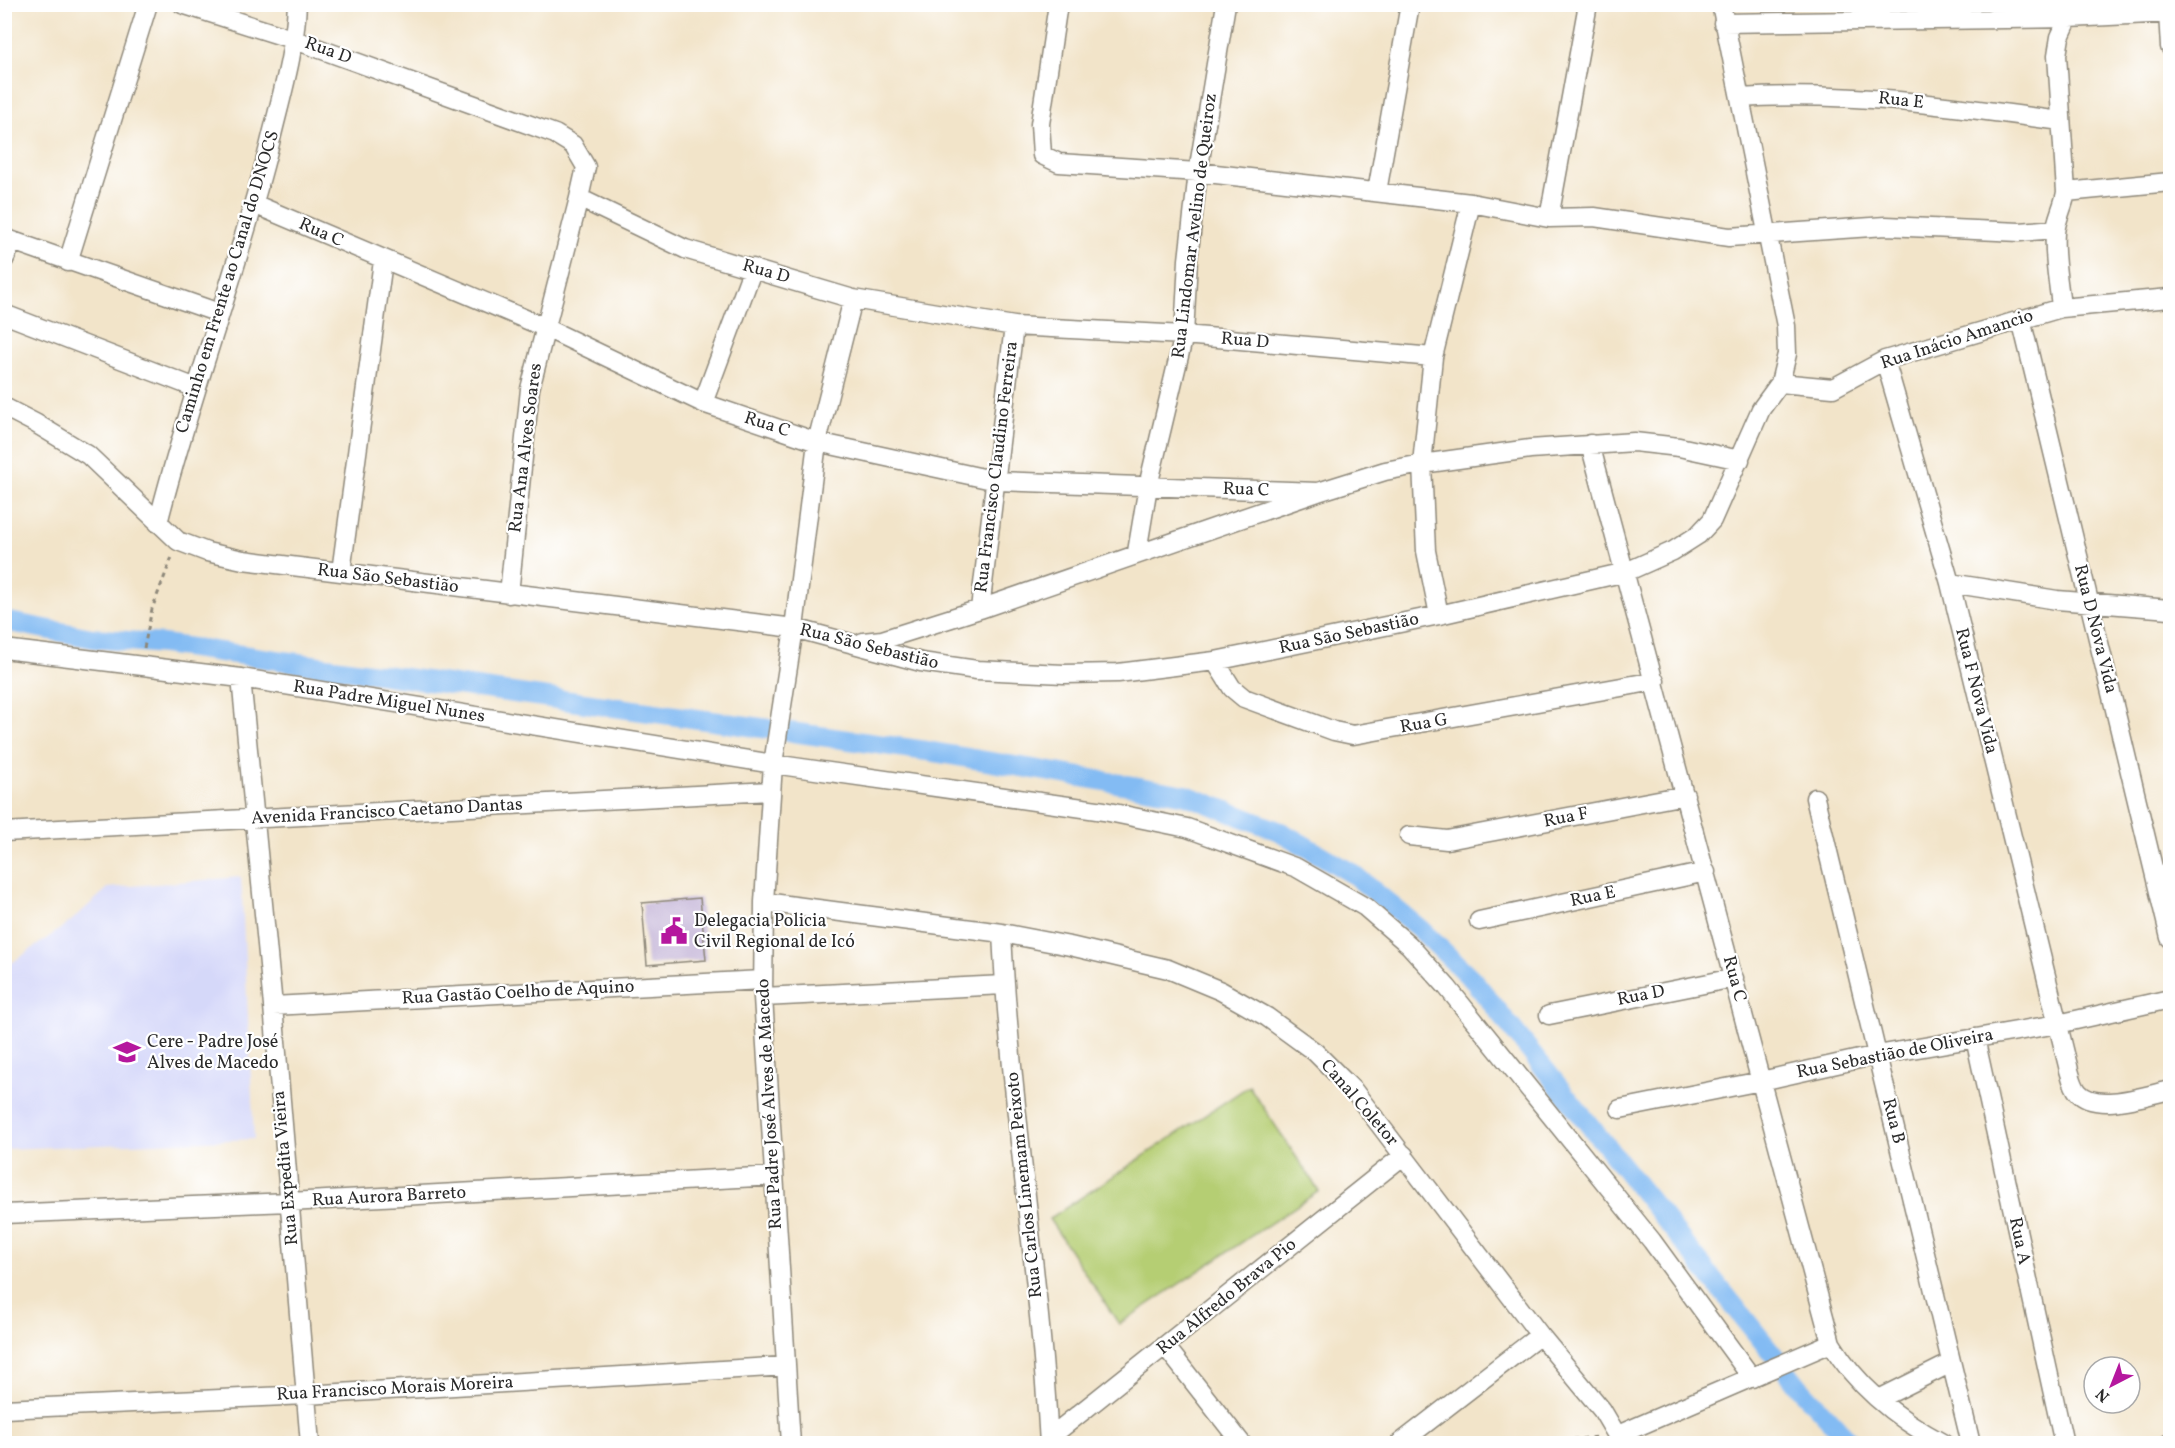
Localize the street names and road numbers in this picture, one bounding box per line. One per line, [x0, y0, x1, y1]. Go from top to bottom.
street label: Rua D [301, 31, 355, 71]
street label: Rua E [1877, 86, 1925, 116]
street label: Rua Lindomar Avelino de Queiroz [1166, 92, 1224, 360]
street label: Caminho em Frente ao Canal do DNOCS [170, 127, 286, 437]
street label: Rua C [295, 212, 347, 254]
street label: Rua D [739, 253, 793, 291]
street label: Rua Inácio Amancio [1877, 304, 2037, 376]
street label: Rua D [1220, 326, 1270, 356]
street label: Rua Francisco Claudino Ferreira [969, 340, 1025, 594]
street label: Rua Ana Alves Soares [503, 362, 549, 534]
street label: Rua C [741, 406, 793, 444]
street label: Rua C [1222, 477, 1270, 503]
street label: Rua São Sebastião [316, 558, 460, 600]
street label: Rua D Nova Vida [2067, 562, 2123, 696]
street label: Rua São Sebastião [1277, 607, 1421, 661]
street label: Rua São Sebastião [797, 618, 941, 676]
street label: Rua F Nova Vida [1948, 625, 2004, 757]
street label: Rua Padre Miguel Nunes [291, 674, 487, 730]
street label: Rua G [1398, 708, 1450, 740]
street label: Avenida Francisco Caetano Dantas [251, 792, 523, 832]
street label: Rua F [1541, 801, 1591, 835]
street label: Rua E [1568, 880, 1618, 914]
street label: Rua C [1716, 953, 1752, 1005]
street label: Rua Gastão Coelho de Aquino [401, 974, 635, 1012]
street label: Rua Padre José Alves de Macedo [751, 978, 789, 1230]
street label: Rua D [1615, 979, 1667, 1013]
street label: Rua Sebastião de Oliveira [1794, 1023, 1996, 1085]
street label: Canal Coletor [1314, 1054, 1404, 1152]
street label: Rua Carlos Linemam Peixoto [1001, 1071, 1049, 1299]
street label: Rua Expedita Vieira [267, 1090, 305, 1246]
street label: Rua B [1875, 1096, 1911, 1146]
street label: Rua Aurora Barreto [311, 1180, 467, 1214]
street label: Rua A [2002, 1215, 2036, 1267]
street label: Rua Alfredo Brava Pio [1152, 1233, 1302, 1361]
street label: Rua Francisco Morais Moreira [276, 1370, 514, 1408]

